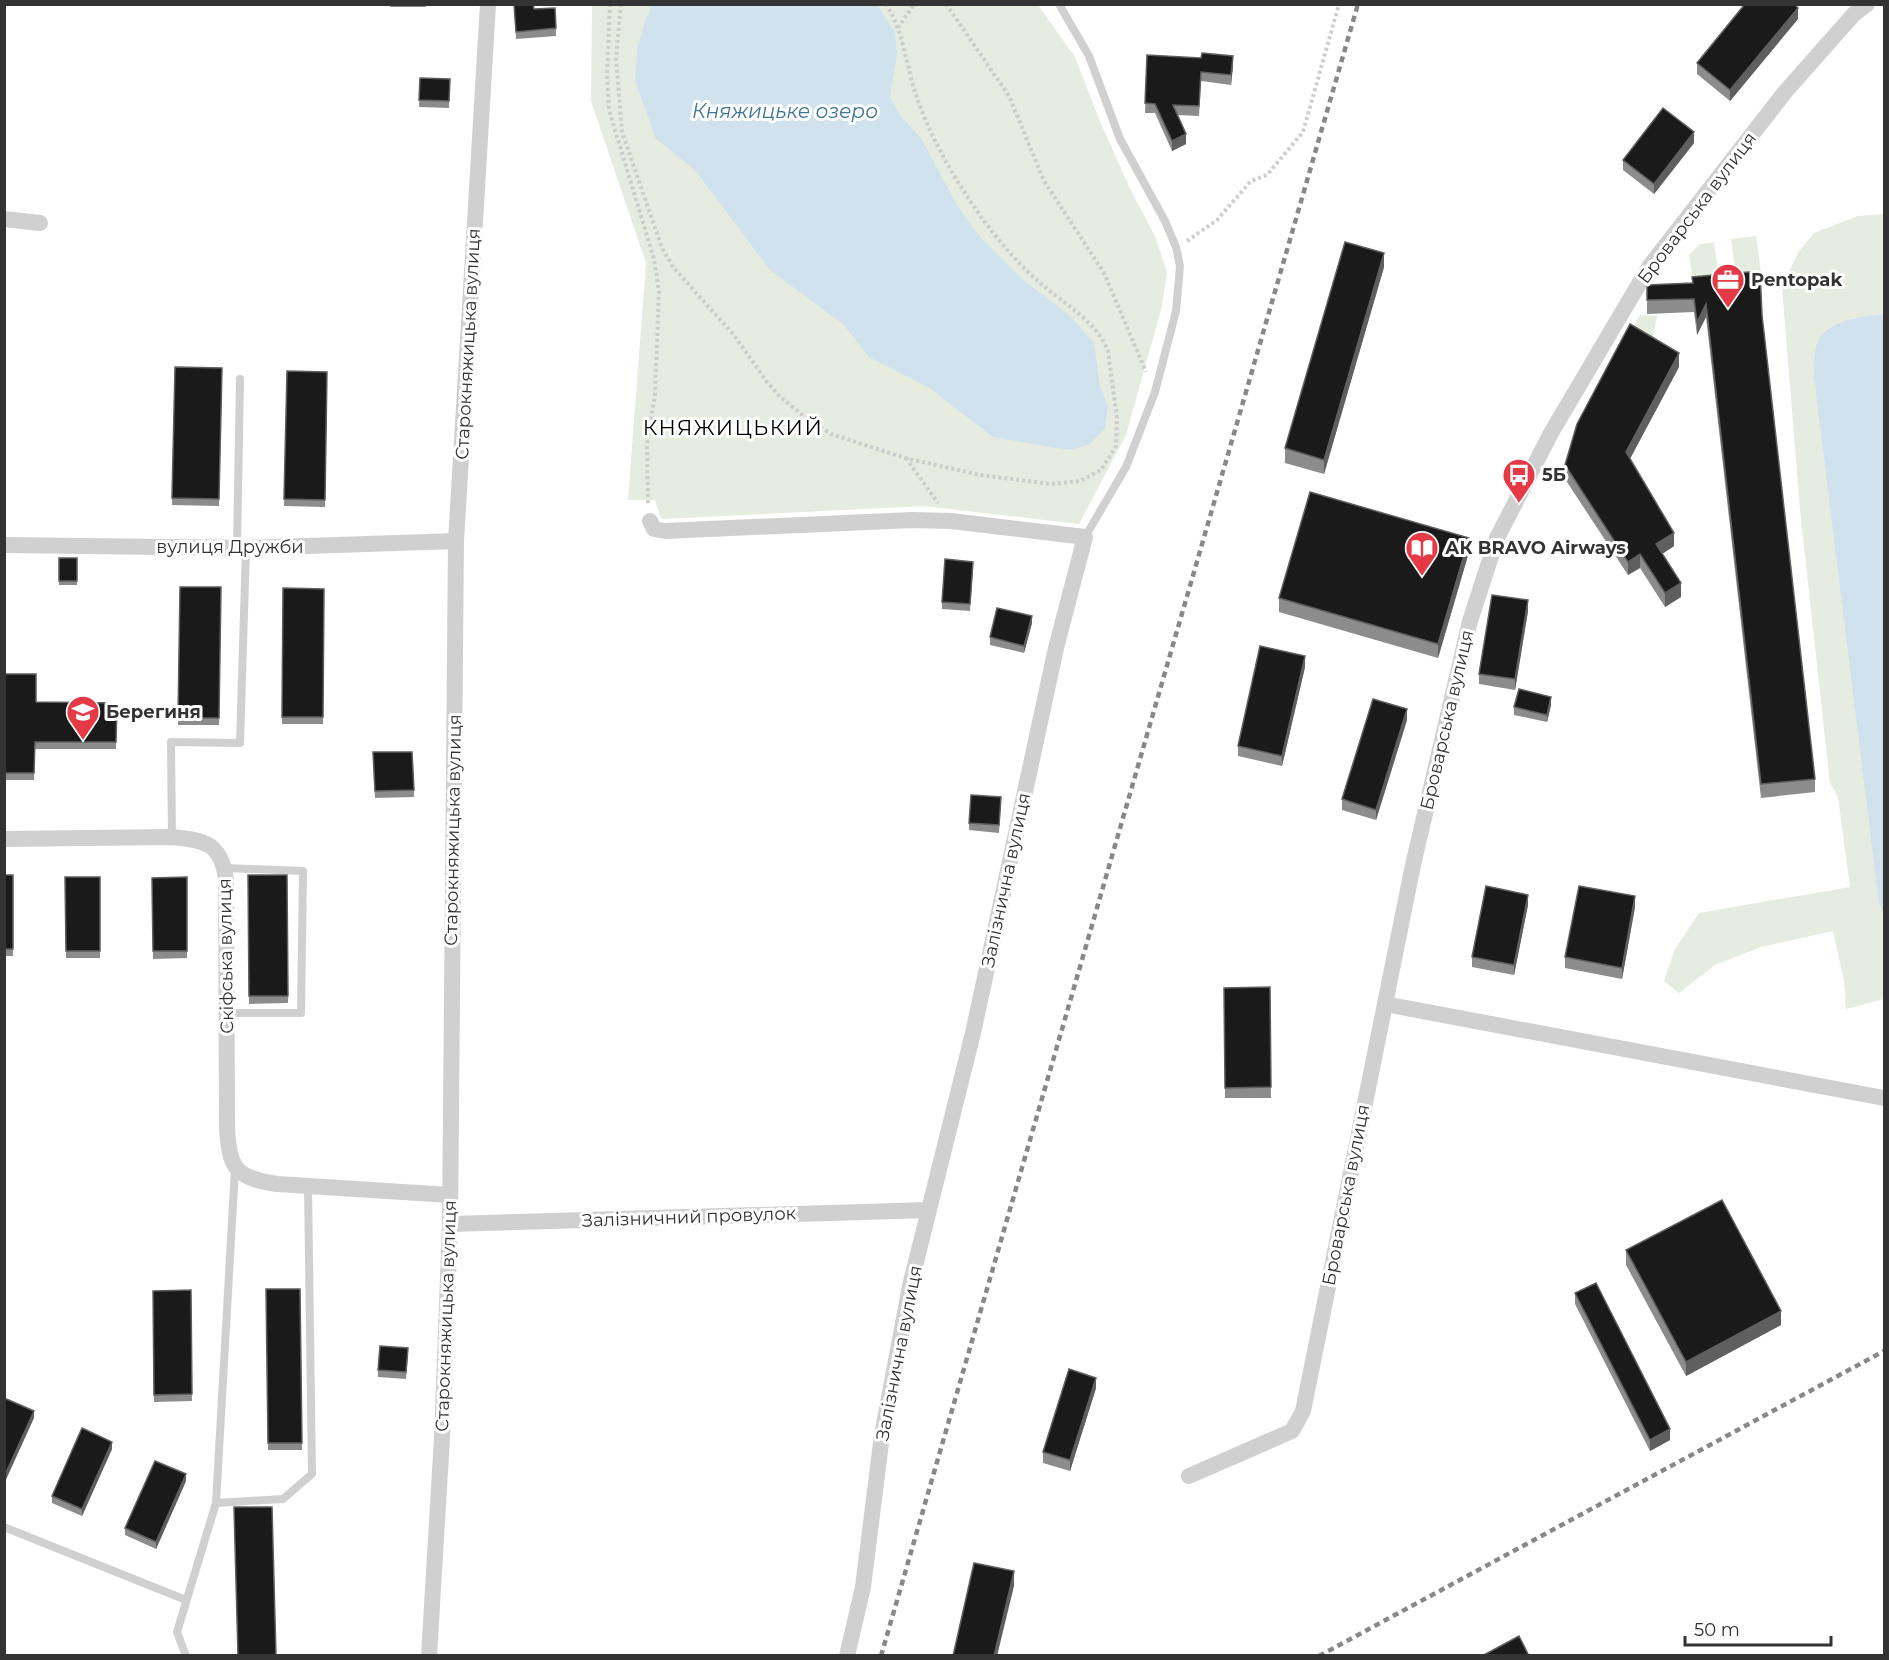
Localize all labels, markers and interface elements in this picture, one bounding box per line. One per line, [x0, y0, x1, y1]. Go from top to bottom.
water label: Княжицьке озеро [692, 99, 878, 123]
street label: Броварська вулиця [1633, 128, 1761, 288]
street label: Старокняжицька вулиця [451, 228, 485, 460]
office icon: Pentopak [1710, 262, 1746, 309]
place label: Pentopak [1751, 269, 1842, 291]
district label: КНЯЖИЦЬКИЙ [643, 415, 823, 440]
bus stop icon: 5Б [1501, 457, 1537, 504]
place label: 5Б [1542, 464, 1566, 486]
library icon: АК BRAVO Airways [1404, 530, 1440, 577]
street label: вулиця Дружби [156, 536, 304, 558]
place label: АК BRAVO Airways [1445, 537, 1626, 559]
street label: Броварська вулиця [1416, 628, 1478, 812]
school or university icon: Берегиня [65, 694, 101, 741]
place label: Берегиня [106, 701, 201, 723]
street label: Старокняжицька вулиця [440, 714, 466, 946]
street label: Залізнична вулиця [977, 791, 1035, 969]
street label: Скіфська вулиця [214, 878, 238, 1034]
street label: Броварська вулиця [1318, 1103, 1374, 1287]
street label: Старокняжицька вулиця [431, 1200, 461, 1432]
street label: Залізничний провулок [582, 1202, 797, 1232]
street label: Залізнична вулиця [871, 1264, 927, 1442]
scale bar [1685, 1609, 1830, 1647]
text: 50 m [1694, 1619, 1740, 1641]

